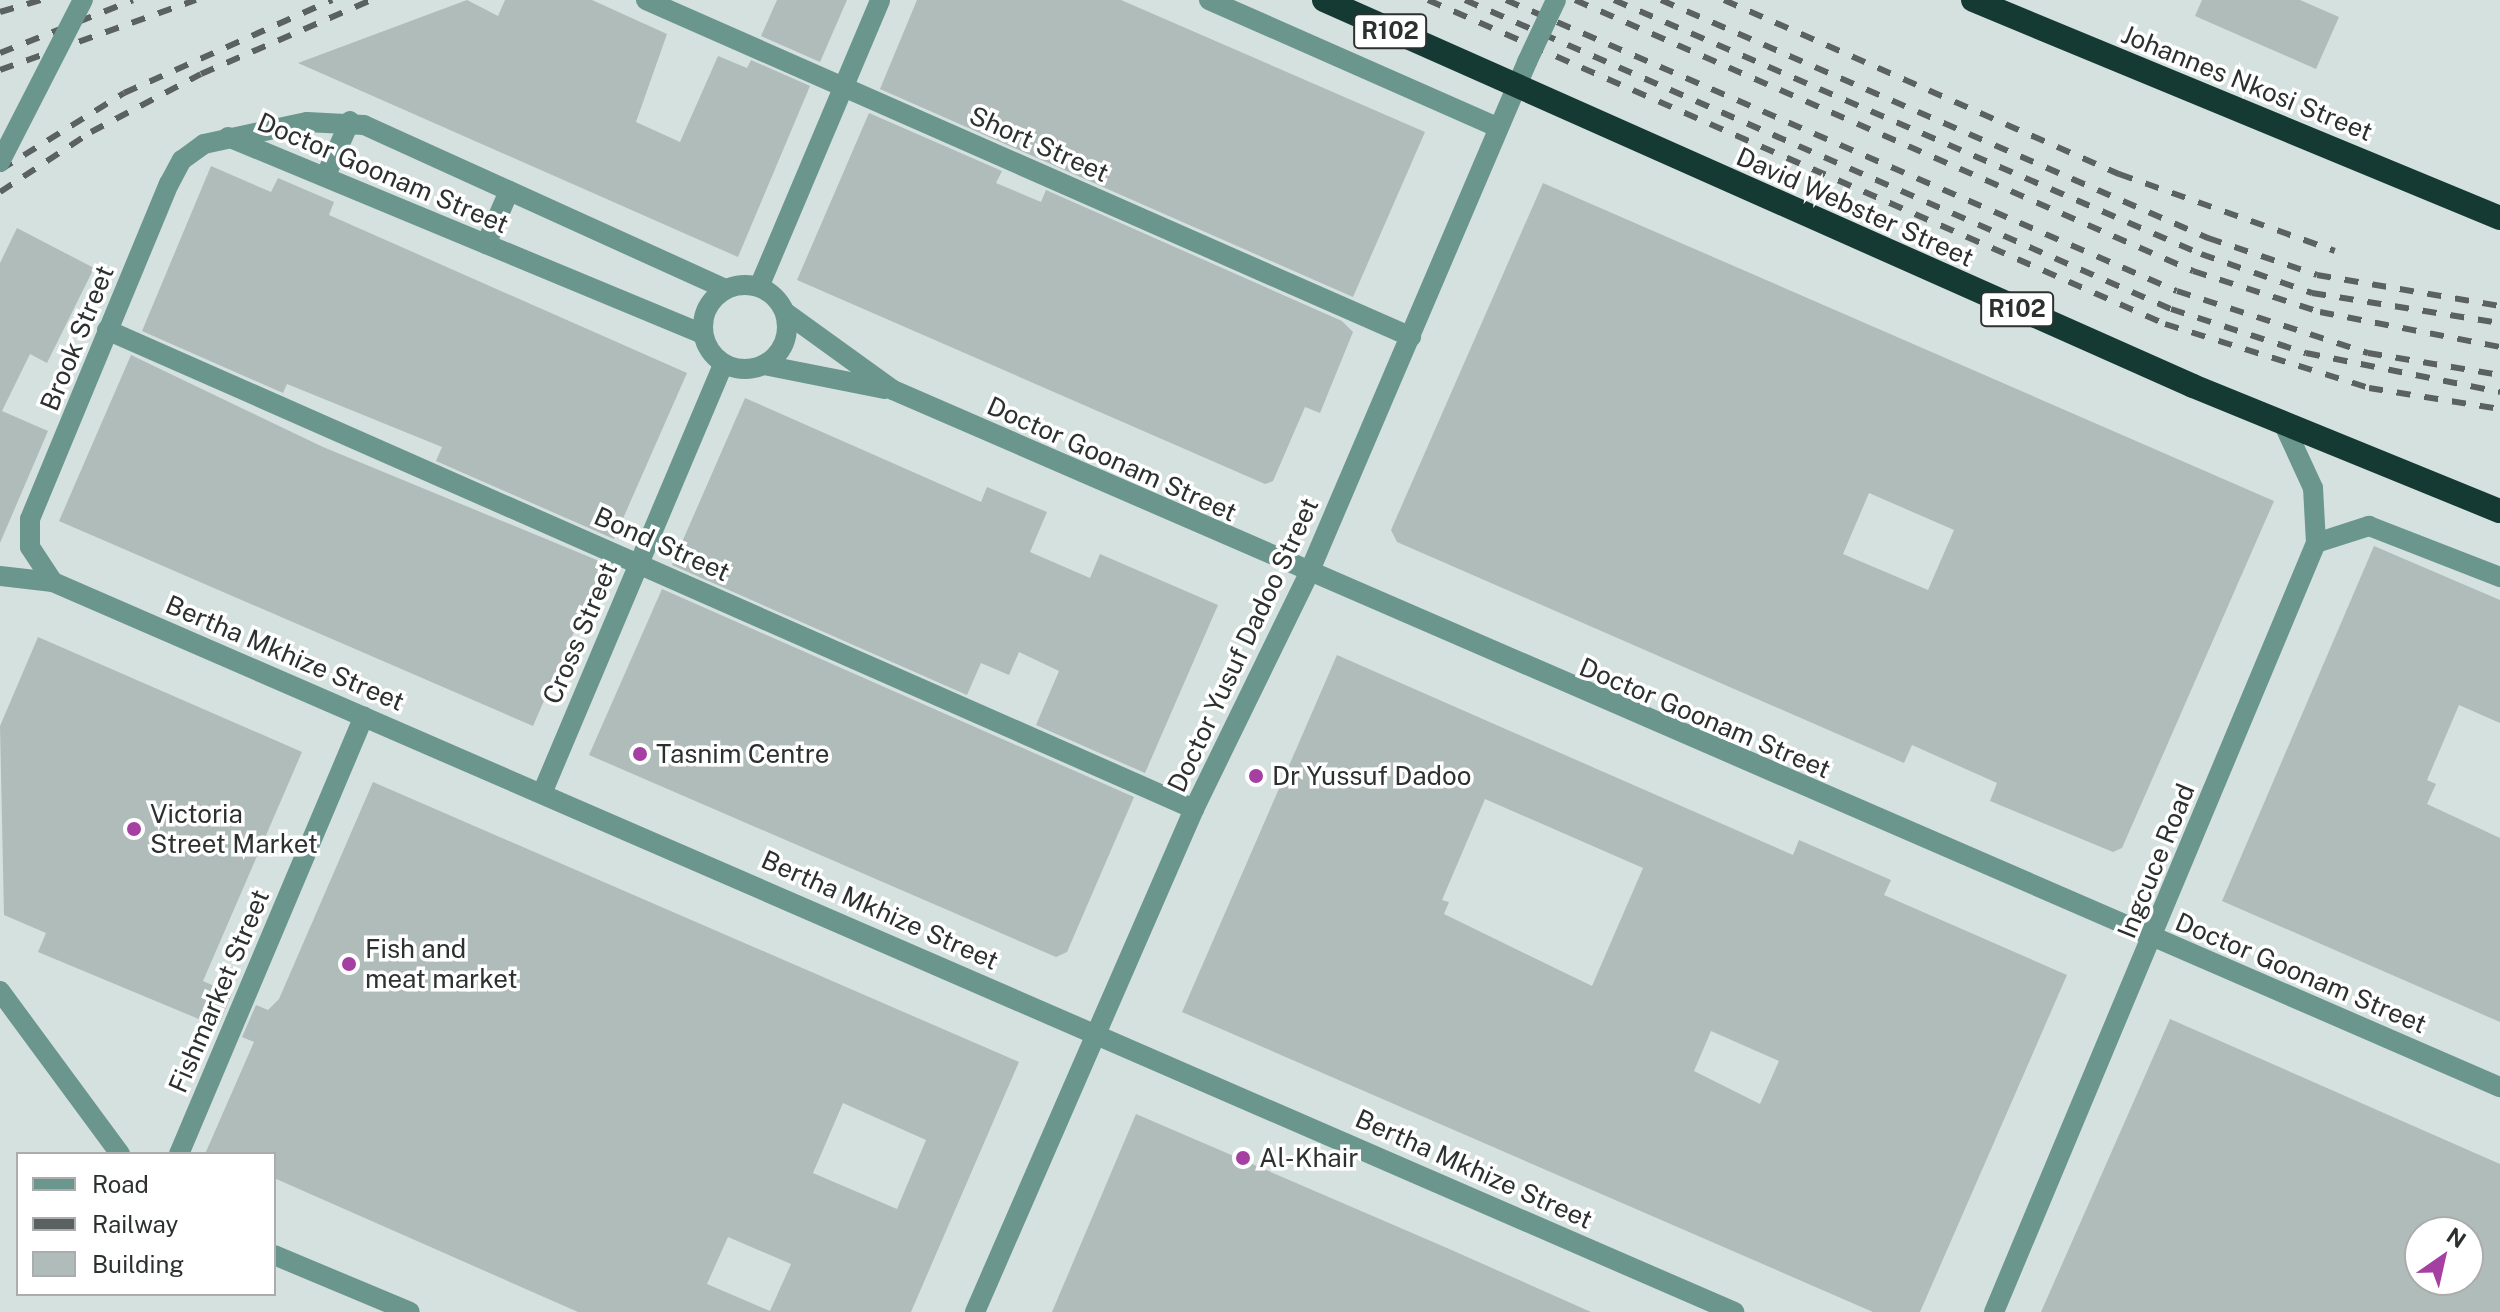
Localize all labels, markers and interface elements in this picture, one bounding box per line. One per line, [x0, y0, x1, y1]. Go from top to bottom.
road number: R102 [1352, 11, 1428, 51]
street label: Johannes Nkosi Street [2117, 18, 2377, 148]
street label: Short Street [964, 99, 1114, 189]
street label: Doctor Goonam Street [253, 106, 513, 240]
street label: David Webster Street [1731, 141, 1979, 273]
street label: Brook Street [34, 261, 120, 415]
road number: R102 [1979, 289, 2055, 329]
street label: Doctor Goonam Street [982, 390, 1242, 528]
street label: Doctor Yusuf Dadoo Street [1161, 493, 1325, 797]
street label: Bond Street [589, 500, 735, 588]
street label: Cross Street [536, 557, 624, 709]
street label: Bertha Mkhize Street [161, 589, 409, 717]
street label: Doctor Goonam Street [1575, 651, 1835, 785]
place label: Tasnim Centre [656, 738, 830, 770]
marker: Tasnim Centre [631, 745, 649, 763]
place label: Dr Yussuf Dadoo [1272, 760, 1471, 792]
marker: Dr Yussuf Dadoo [1247, 767, 1265, 785]
street label: Ingcuce Road [2111, 779, 2201, 943]
place label: Victoria Street Market [150, 798, 318, 860]
marker: Victoria Street Market [125, 820, 143, 838]
street label: Bertha Mkhize Street [757, 844, 1003, 976]
street label: Fishmarket Street [162, 885, 276, 1097]
street label: Doctor Goonam Street [2171, 906, 2431, 1040]
place label: Fish and meat market [365, 933, 518, 994]
marker: Fish and meat market [340, 955, 358, 973]
street label: Bertha Mkhize Street [1351, 1103, 1597, 1235]
place label: Al-Khair [1259, 1142, 1359, 1174]
marker: Al-Khair [1234, 1149, 1252, 1167]
legend [16, 1152, 276, 1296]
text: Road [92, 1170, 149, 1198]
text: Railway [92, 1210, 178, 1238]
north arrow [2404, 1216, 2484, 1296]
text: N [2442, 1222, 2471, 1253]
text: Building [92, 1250, 184, 1278]

